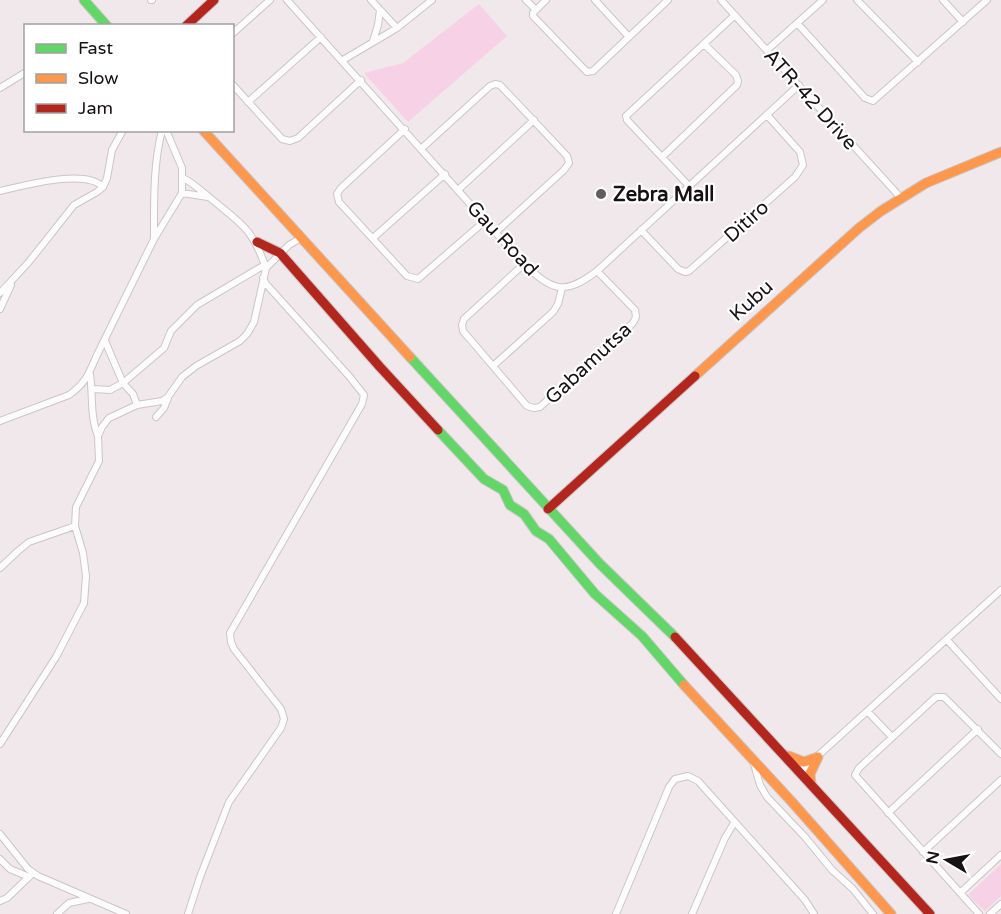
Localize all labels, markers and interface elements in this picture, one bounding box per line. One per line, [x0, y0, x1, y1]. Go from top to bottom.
legend [24, 24, 234, 132]
text: Fast [78, 37, 113, 59]
street label: ATR-42 Drive [758, 44, 862, 155]
text: Slow [78, 67, 119, 89]
text: Jam [78, 97, 113, 119]
place label: Zebra Mall [613, 183, 714, 207]
marker: Zebra Mall [594, 187, 608, 201]
street label: Ditiro [719, 195, 774, 248]
street label: Gau Road [461, 196, 543, 281]
street label: Kubu [725, 275, 778, 327]
street label: Gabamutsa [541, 318, 637, 410]
north arrow [917, 830, 977, 890]
text: N [922, 850, 944, 866]

